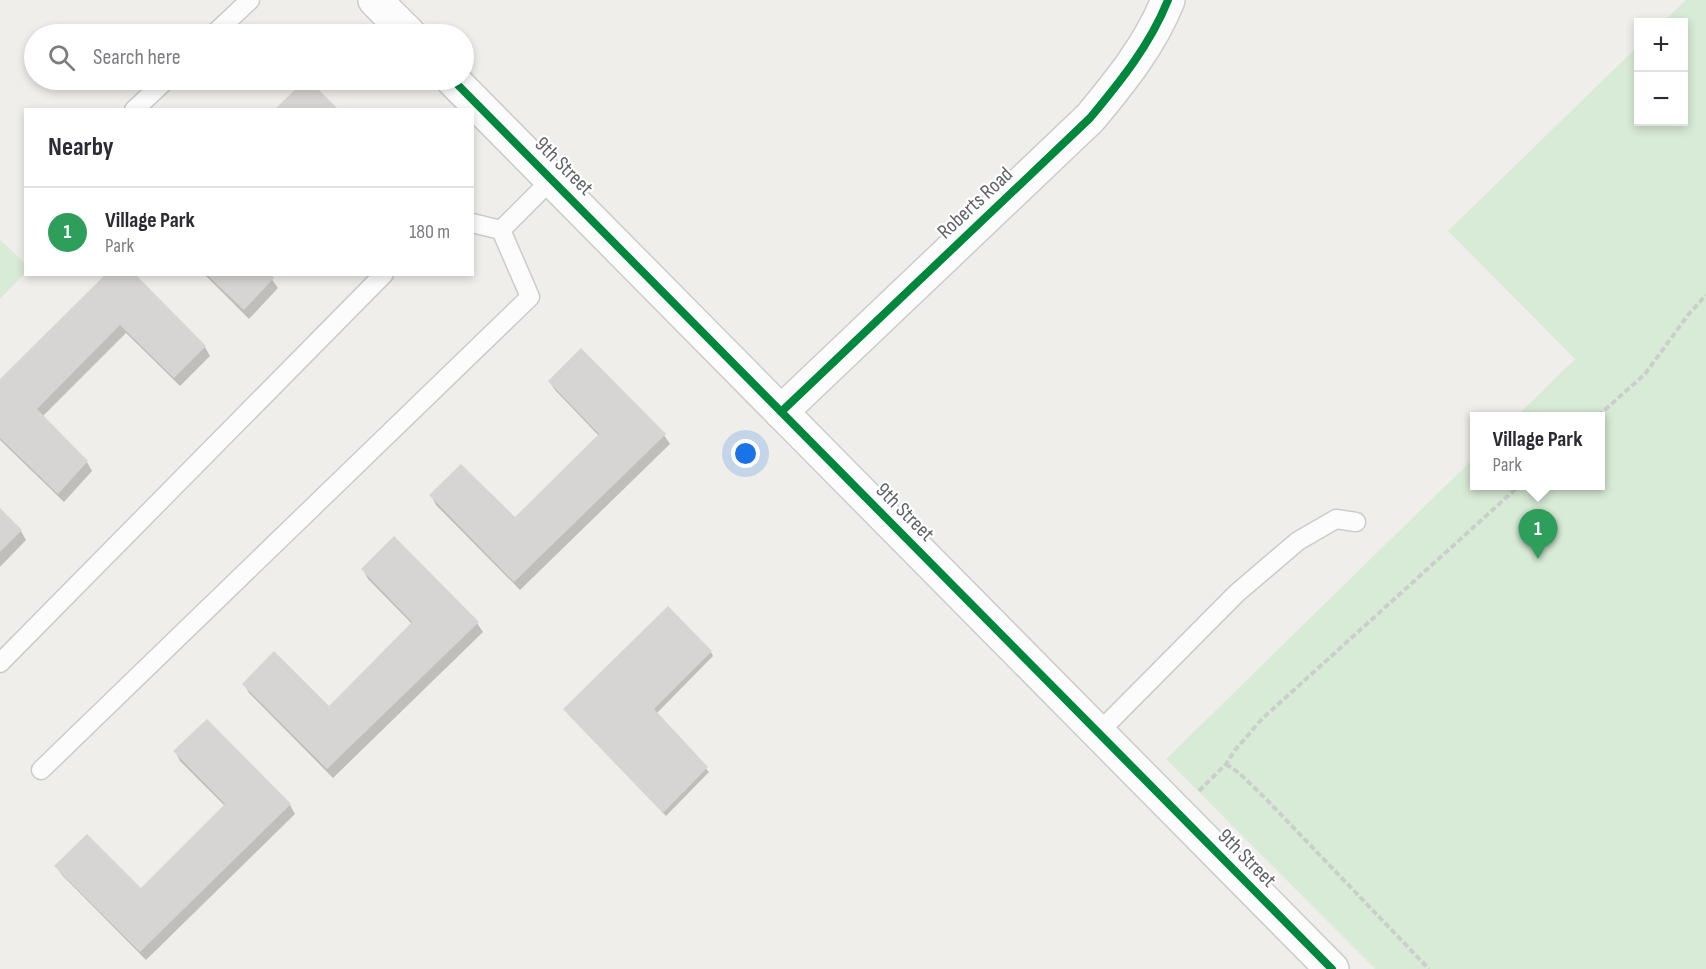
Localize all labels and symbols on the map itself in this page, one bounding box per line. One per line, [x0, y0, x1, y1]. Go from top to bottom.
street label: 9th Street [530, 132, 598, 200]
street label: Roberts Road [932, 162, 1018, 244]
your location [731, 439, 760, 468]
street label: 9th Street [871, 478, 939, 546]
pin: 1 [1518, 510, 1558, 559]
street label: 9th Street [1213, 824, 1281, 892]

